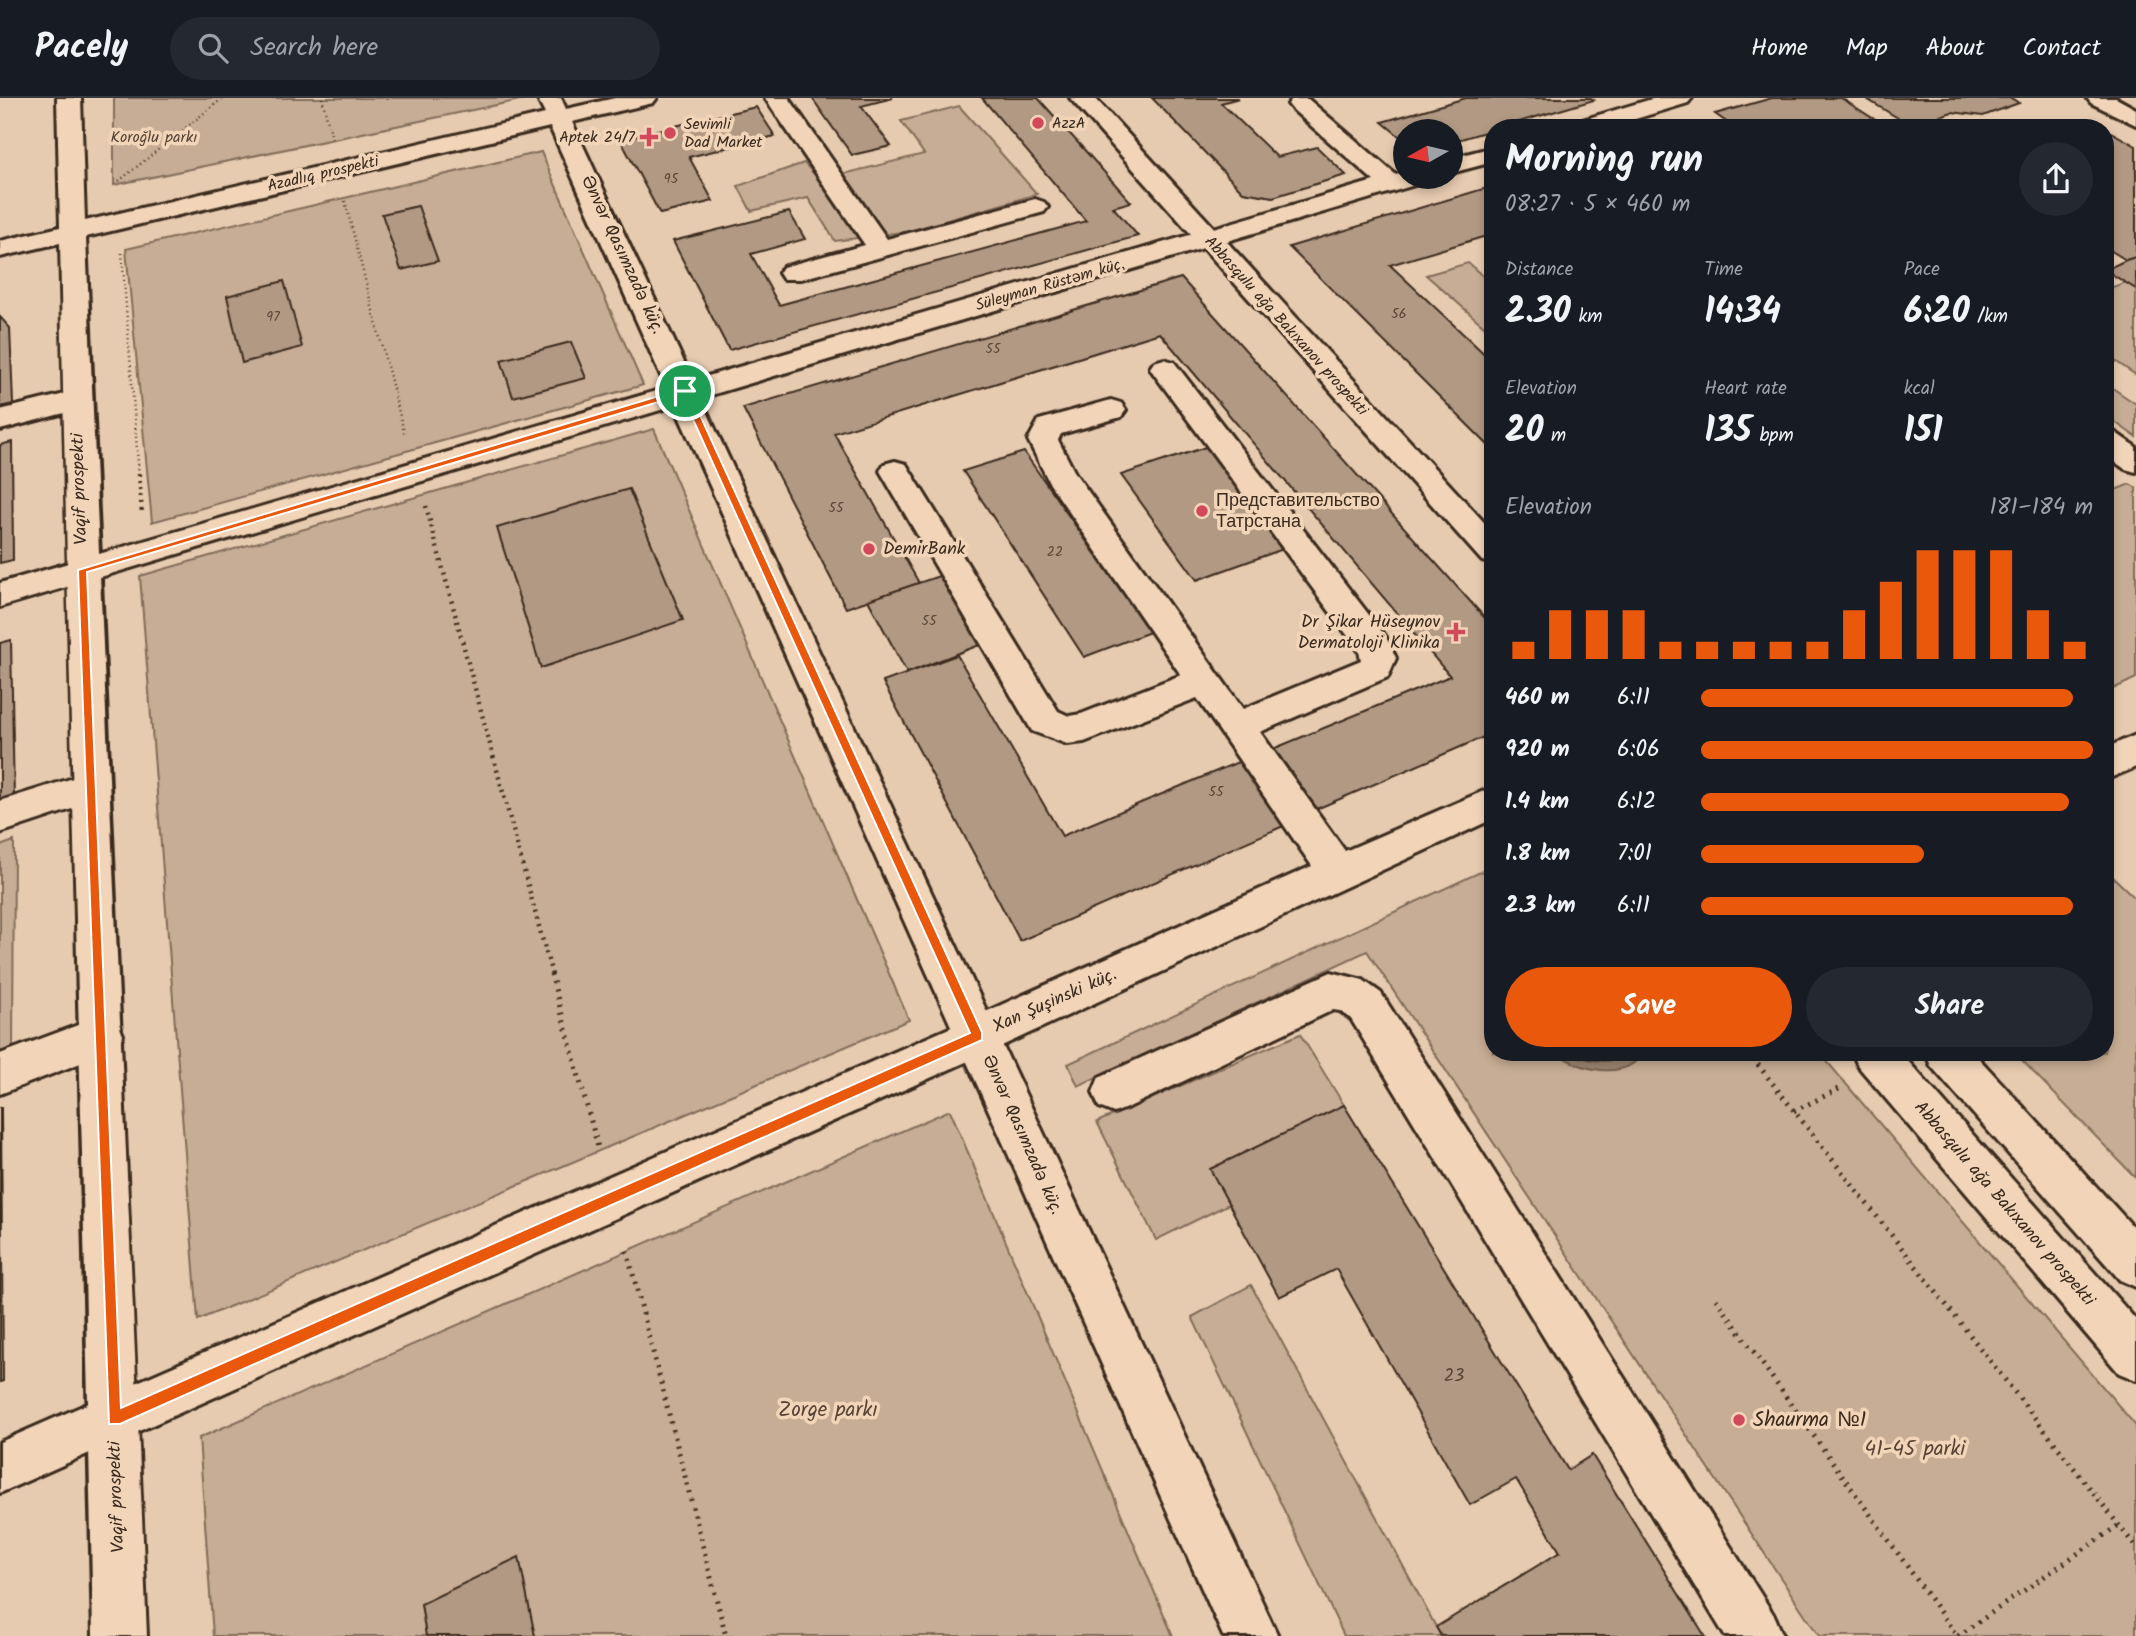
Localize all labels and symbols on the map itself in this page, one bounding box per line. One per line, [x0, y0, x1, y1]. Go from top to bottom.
place label: AzzA [1052, 111, 1086, 136]
place label: Sevimli Dad Market [684, 112, 763, 155]
marker: AzzA [1030, 115, 1046, 131]
north arrow [1393, 119, 1463, 189]
park label: Koroğlu parkı [111, 125, 197, 150]
place label: Aptek 24/7 [559, 125, 636, 150]
marker: Sevimli Dad Market [662, 125, 678, 141]
marker: Aptek 24/7 [641, 129, 657, 145]
street label: Azadlıq prospekti [265, 149, 382, 199]
house number: 95 [664, 168, 680, 190]
street label: Ənvər Qasımzadə küç. [572, 171, 672, 339]
street label: Abbasqulu ağa Bakıxanov prospekti [1198, 230, 1375, 423]
street label: Süleyman Rüstəm küç. [972, 252, 1128, 318]
house number: 56 [1391, 303, 1407, 325]
house number: 97 [266, 306, 280, 328]
house number: 55 [985, 338, 1002, 360]
pin [655, 361, 715, 421]
street label: Vaqif prospekti [64, 432, 96, 545]
place label: Представительство Татрстана [1216, 487, 1380, 537]
house number: 55 [828, 497, 845, 519]
marker: Представительство Татрстана [1194, 503, 1210, 519]
place label: DemirBank [883, 535, 966, 564]
marker: DemirBank [861, 541, 877, 557]
house number: 22 [1047, 541, 1063, 563]
place label: Dr Şikar Hüseynov Dermatoloji Klinika [1298, 608, 1440, 658]
house number: 55 [921, 610, 938, 632]
marker: Dr Şikar Hüseynov Dermatoloji Klinika [1446, 622, 1466, 642]
house number: 55 [1208, 781, 1225, 803]
street label: Xan Şuşinski küç. [988, 961, 1122, 1041]
street label: Ənvər Qasımzadə küç. [974, 1050, 1070, 1220]
street label: Abbasqulu ağa Bakıxanov prospekti [1906, 1095, 2102, 1314]
house number: 23 [1444, 1362, 1464, 1391]
park label: Zorge parkı [778, 1394, 878, 1427]
place label: Shaurma №1 [1753, 1404, 1866, 1437]
marker: Shaurma №1 [1731, 1412, 1747, 1428]
park label: 41-45 parki [1865, 1433, 1966, 1466]
street label: Vaqif prospekti [101, 1440, 133, 1553]

